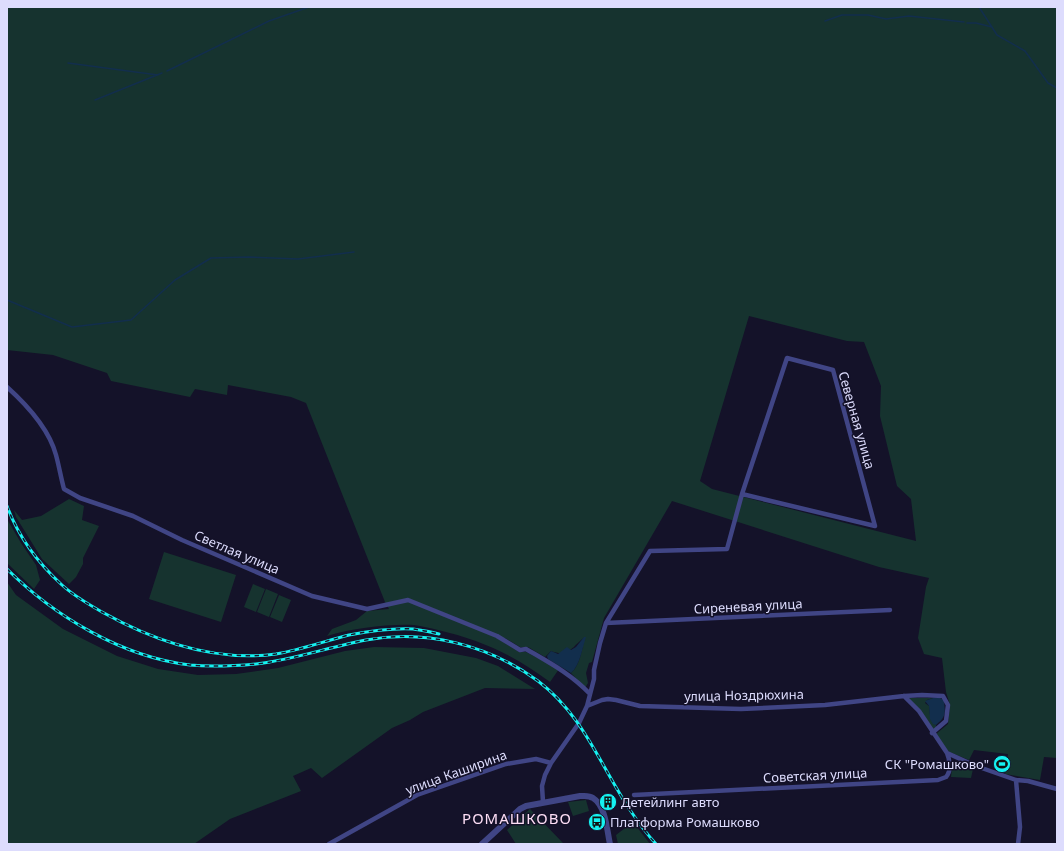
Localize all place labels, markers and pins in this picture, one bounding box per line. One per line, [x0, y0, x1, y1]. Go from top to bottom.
sports icon: СК "Ромашково" [992, 754, 1012, 774]
place label: СК "Ромашково" [885, 755, 989, 773]
building icon: Детейлинг авто [598, 792, 618, 812]
place label: Детейлинг авто [621, 793, 720, 811]
bus stop icon: Платформа Ромашково [587, 812, 607, 832]
place label: Платформа Ромашково [610, 813, 760, 831]

